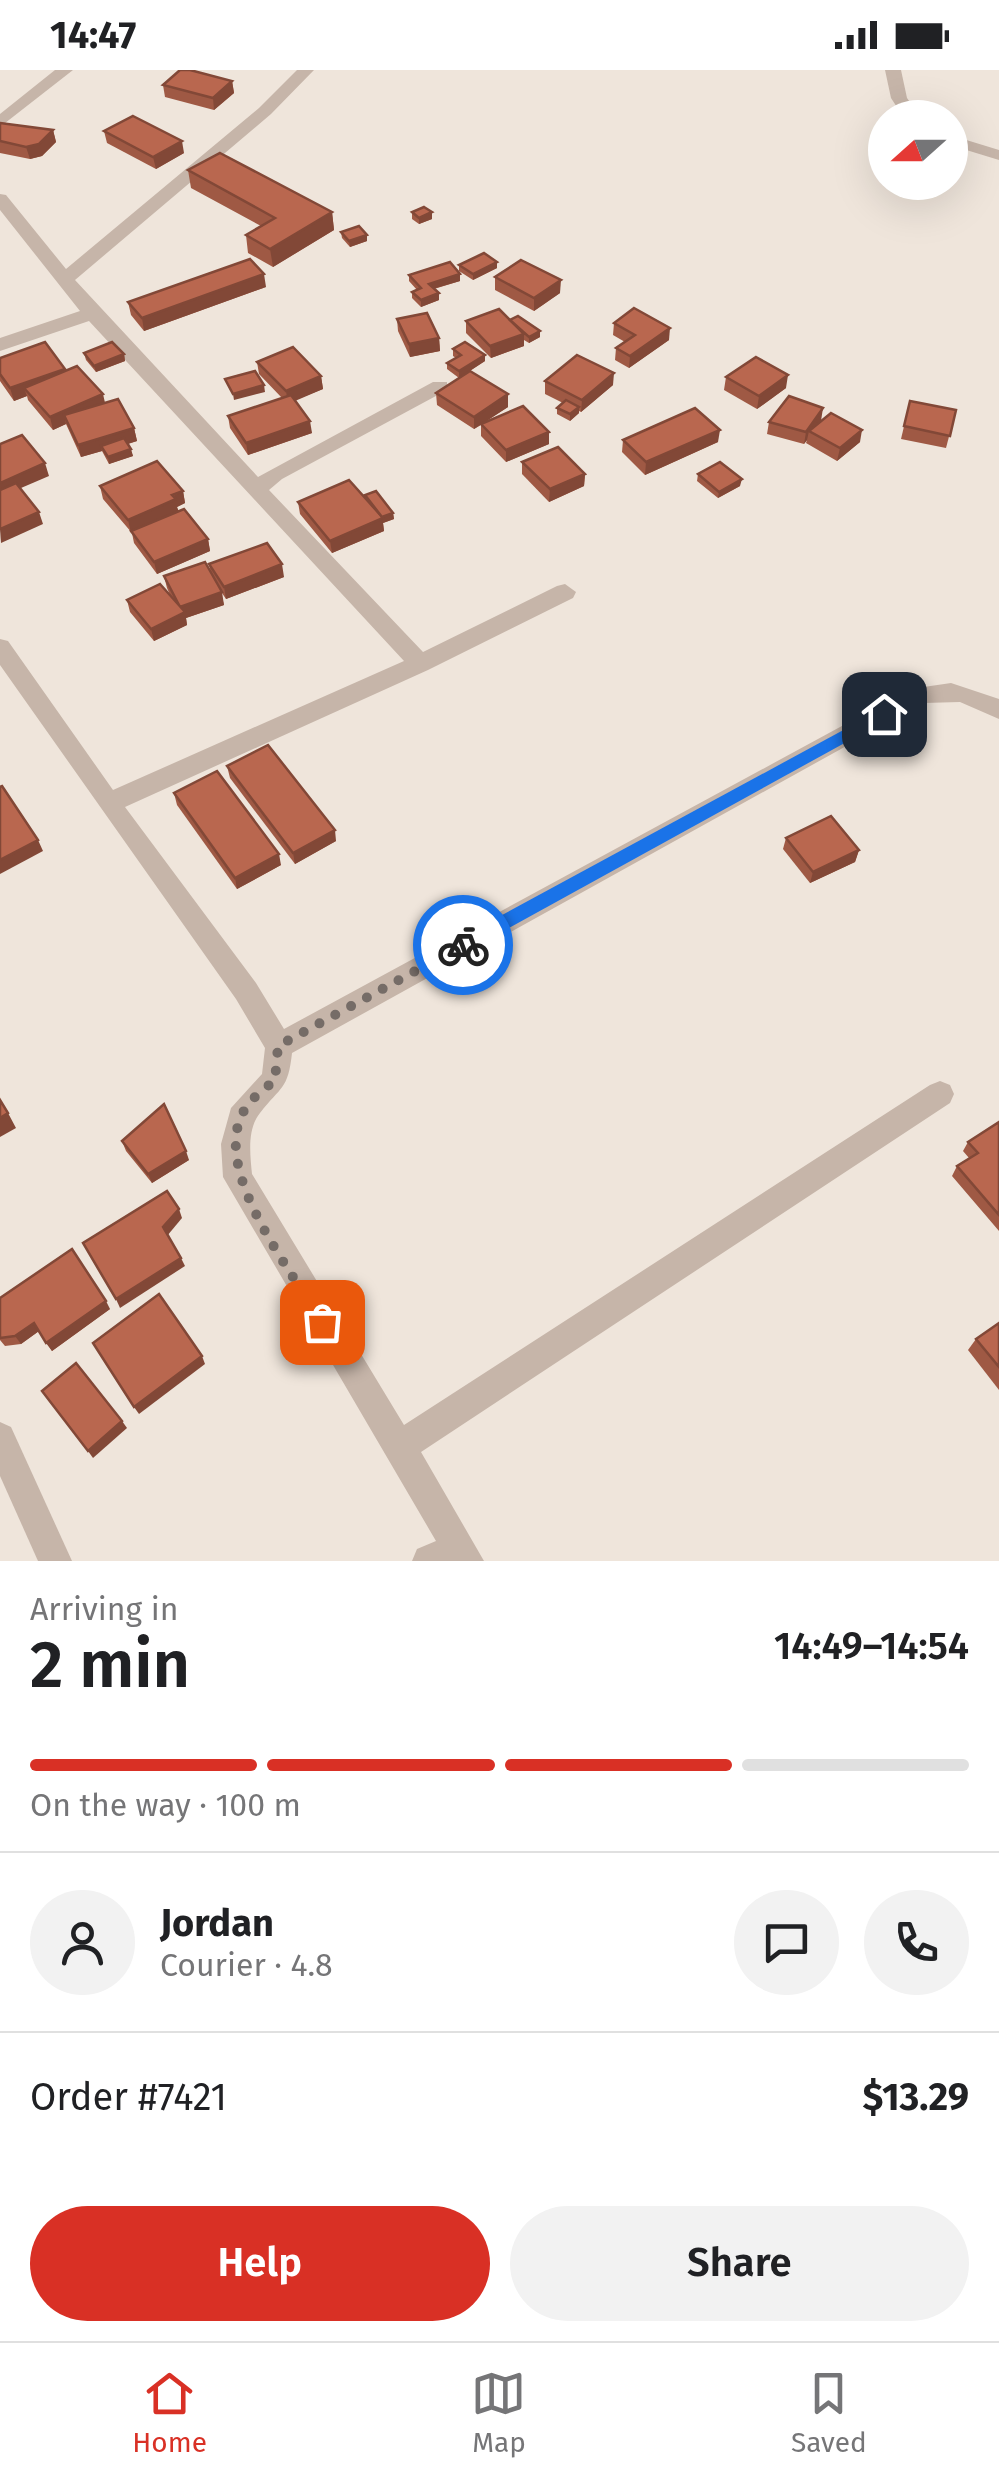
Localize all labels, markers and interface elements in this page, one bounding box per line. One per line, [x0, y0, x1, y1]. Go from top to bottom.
text: 14:47 [50, 12, 136, 58]
north arrow [868, 100, 968, 200]
map controls [868, 100, 968, 200]
pin [842, 672, 927, 757]
icon: home [857, 687, 912, 742]
courier [413, 895, 513, 995]
icon: bike [436, 918, 491, 973]
pin [280, 1280, 365, 1365]
icon: bag [295, 1295, 350, 1350]
text: Arriving in [30, 1590, 178, 1628]
text: 14:49–14:54 [774, 1623, 969, 1669]
text: 2 min [30, 1626, 190, 1704]
text: On the way · 100 m [30, 1786, 301, 1824]
button: person [30, 1890, 135, 1995]
button: chat [734, 1890, 839, 1995]
button: phone [864, 1890, 969, 1995]
text: Jordan [160, 1900, 274, 1946]
text: Courier · 4.8 [160, 1946, 333, 1984]
text: Order #7421 [30, 2074, 227, 2120]
text: $13.29 [862, 2074, 969, 2120]
button: Help [30, 2206, 490, 2321]
button: Share [510, 2206, 969, 2321]
tab: Home [132, 2366, 207, 2459]
tab: Map [471, 2366, 526, 2459]
tab: Saved [791, 2366, 867, 2459]

